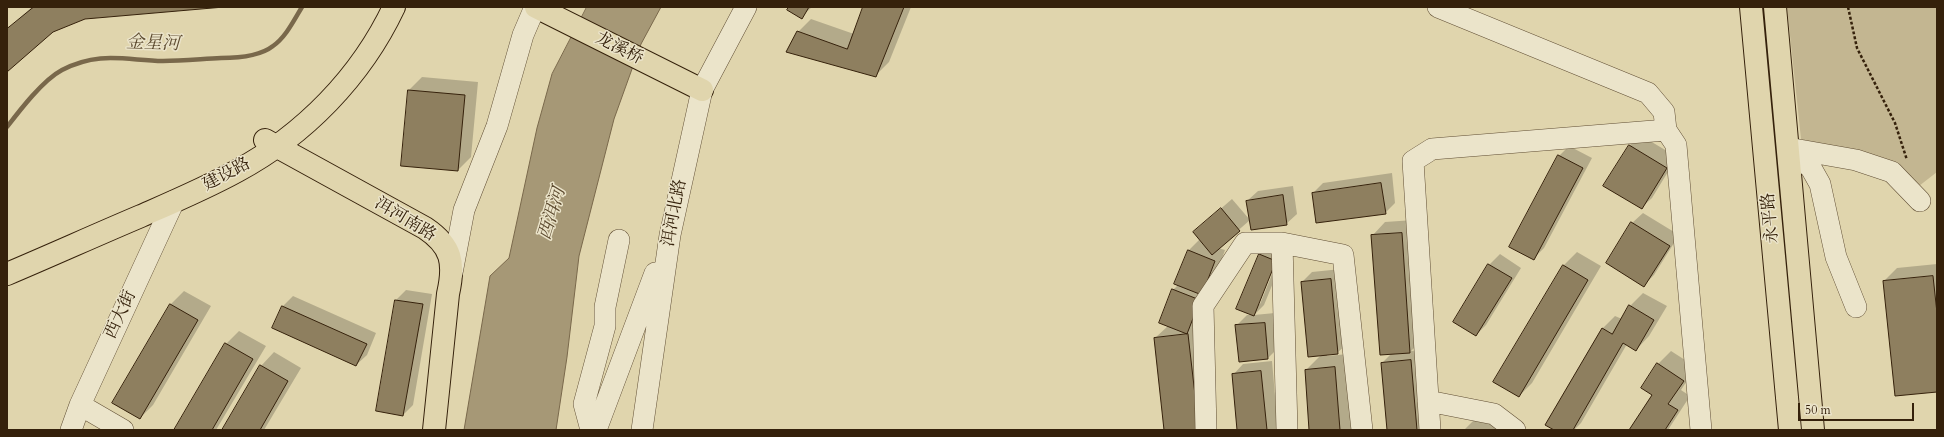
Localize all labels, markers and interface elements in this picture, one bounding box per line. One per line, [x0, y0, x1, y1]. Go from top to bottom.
street label: 龙溪桥 [592, 28, 646, 70]
water label: 金星河 [126, 32, 180, 56]
street label: 建设路 [200, 154, 254, 196]
street label: 洱河北路 [658, 178, 692, 248]
water label: 西洱河 [535, 185, 571, 243]
street label: 永平路 [1759, 192, 1783, 244]
street label: 洱河南路 [371, 194, 439, 246]
street label: 西大街 [101, 288, 141, 342]
scale bar [1800, 395, 1916, 421]
text: 50 m [1805, 402, 1831, 418]

